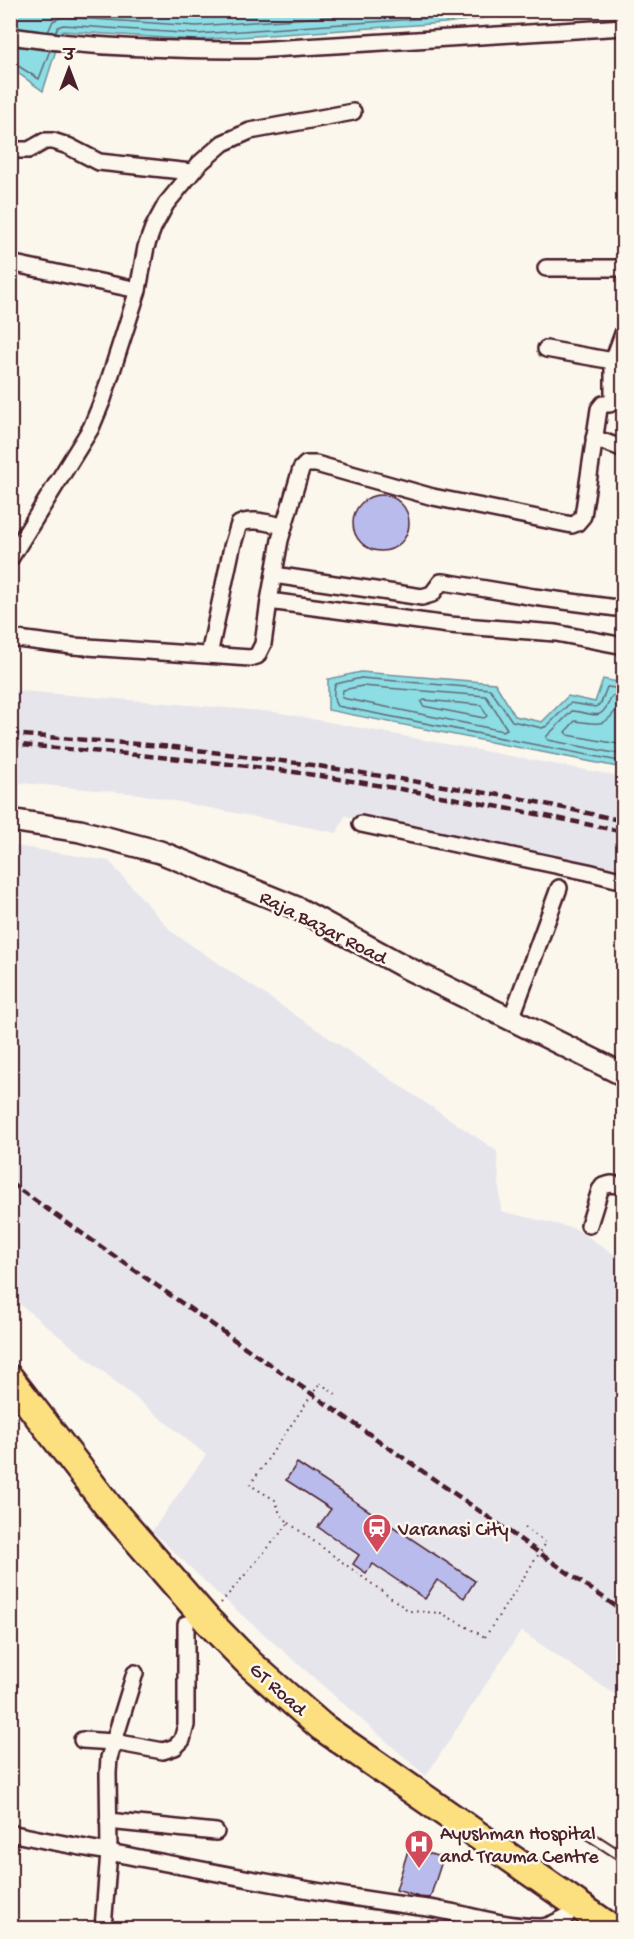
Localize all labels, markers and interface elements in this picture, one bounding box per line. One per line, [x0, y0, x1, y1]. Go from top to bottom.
north arrow [39, 39, 99, 99]
text: उ [62, 48, 76, 67]
street label: Raja Bazar Road [255, 887, 392, 972]
station icon: Varanasi City [361, 1512, 393, 1554]
place label: Varanasi City [397, 1520, 509, 1543]
street label: GT Road [243, 1659, 312, 1724]
place label: Ayushman Hospital and Trauma Centre [440, 1824, 599, 1870]
hospital icon: Ayushman Hospital and Trauma Centre [403, 1828, 435, 1870]

